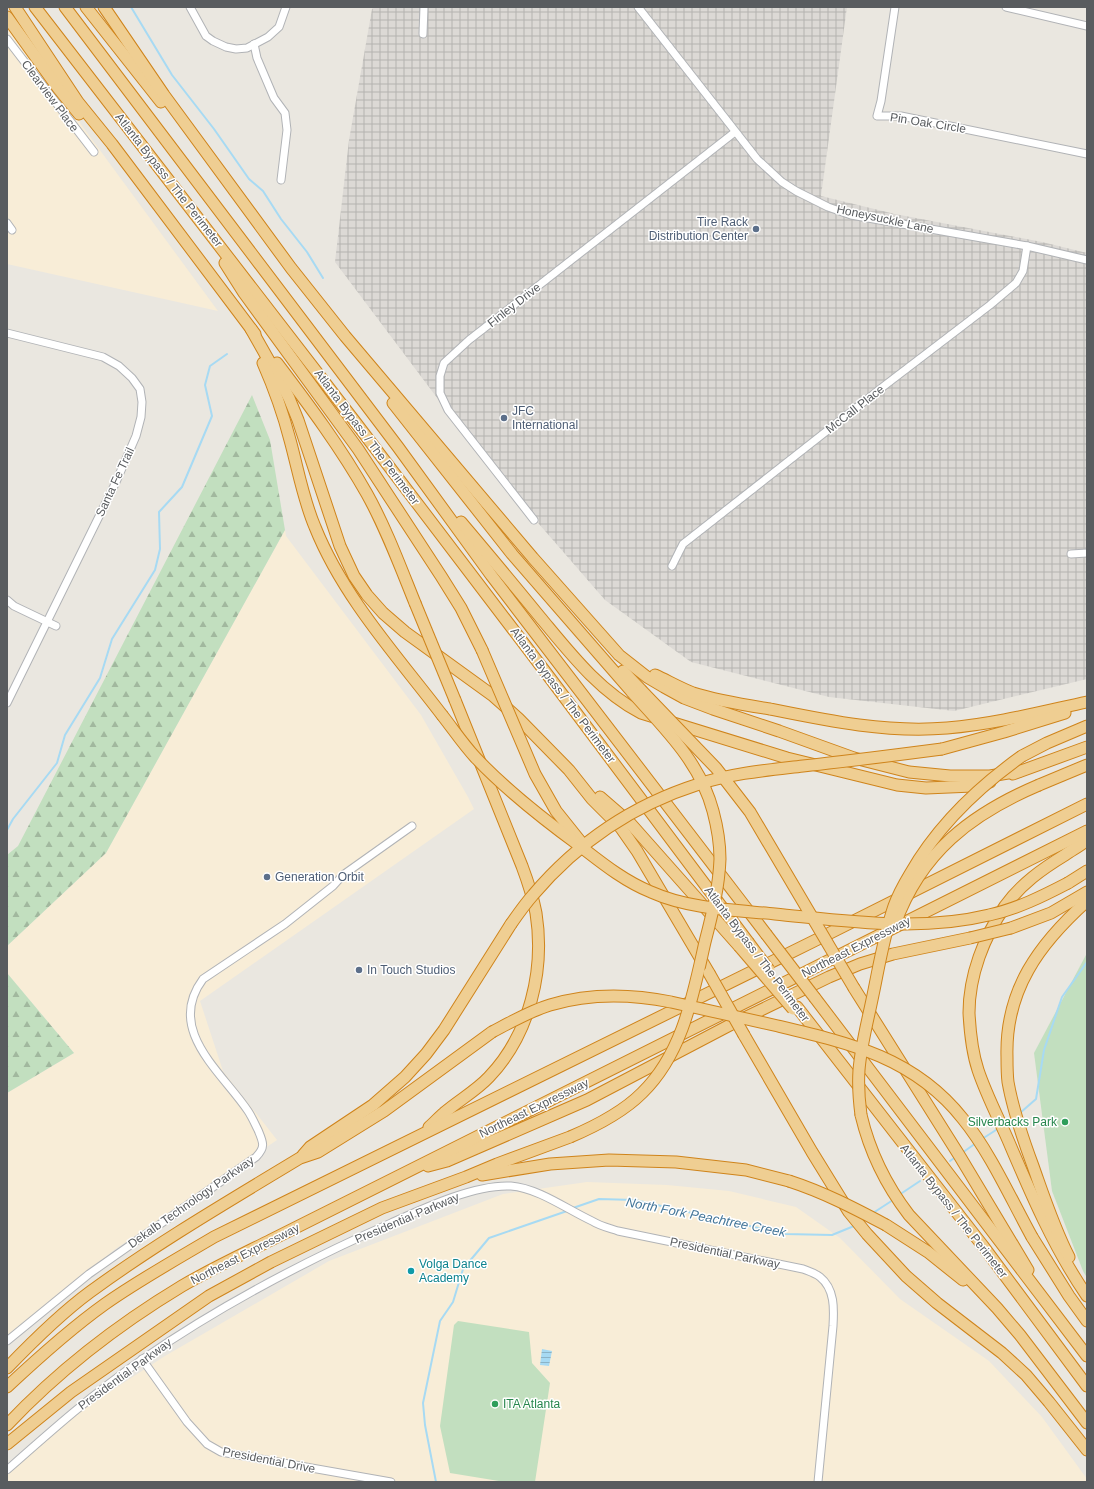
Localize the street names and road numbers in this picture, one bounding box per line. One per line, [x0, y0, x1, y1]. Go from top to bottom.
street label: Clearview Place [19, 57, 82, 135]
street label: Atlanta Bypass / The Perimeter [112, 110, 226, 250]
street label: Pin Oak Circle [889, 110, 967, 136]
street label: Honeysuckle Lane [835, 202, 935, 236]
street label: Finley Drive [485, 280, 544, 330]
street label: Atlanta Bypass / The Perimeter [312, 367, 422, 507]
street label: McCall Place [823, 382, 887, 436]
street label: Santa Fe Trail [93, 445, 137, 519]
street label: Atlanta Bypass / The Perimeter [508, 625, 618, 765]
street label: Atlanta Bypass / The Perimeter [702, 884, 812, 1024]
street label: Northeast Expressway [799, 914, 913, 980]
street label: Northeast Expressway [477, 1075, 591, 1141]
street label: Atlanta Bypass / The Perimeter [897, 1141, 1011, 1281]
street label: Dekalb Technology Parkway [125, 1153, 257, 1251]
street label: Presidential Parkway [353, 1190, 461, 1246]
street label: Northeast Expressway [188, 1221, 302, 1287]
street label: Presidential Parkway [669, 1235, 781, 1271]
street label: Presidential Parkway [76, 1335, 174, 1413]
street label: Presidential Drive [222, 1444, 317, 1476]

